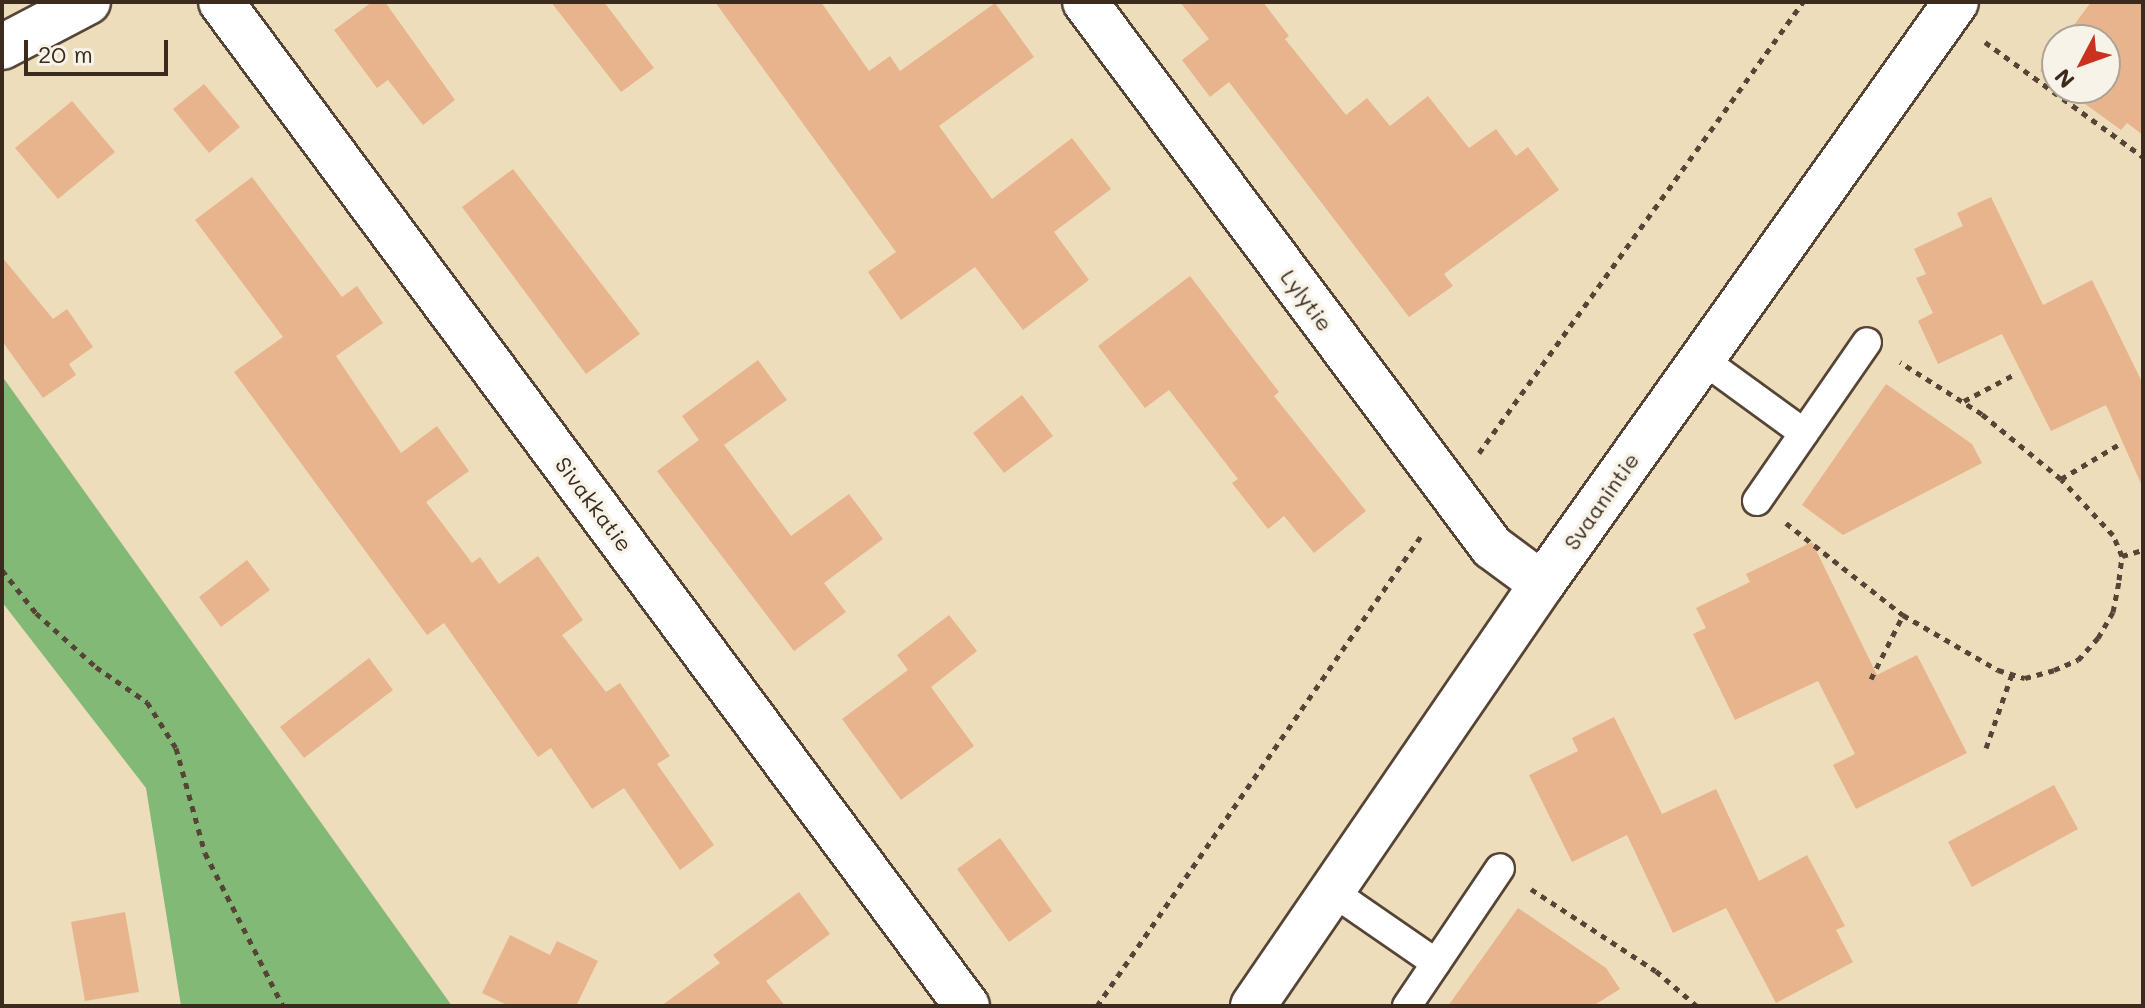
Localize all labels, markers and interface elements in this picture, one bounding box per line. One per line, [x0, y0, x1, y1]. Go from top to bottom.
scale bar [28, 24, 172, 74]
north arrow [2041, 24, 2121, 104]
text: 20 m [38, 38, 93, 69]
text: N [2048, 63, 2080, 95]
street label: Lylytie [1275, 264, 1339, 336]
street label: Svaanintie [1558, 447, 1644, 555]
street label: Sivakkatie [550, 452, 638, 556]

